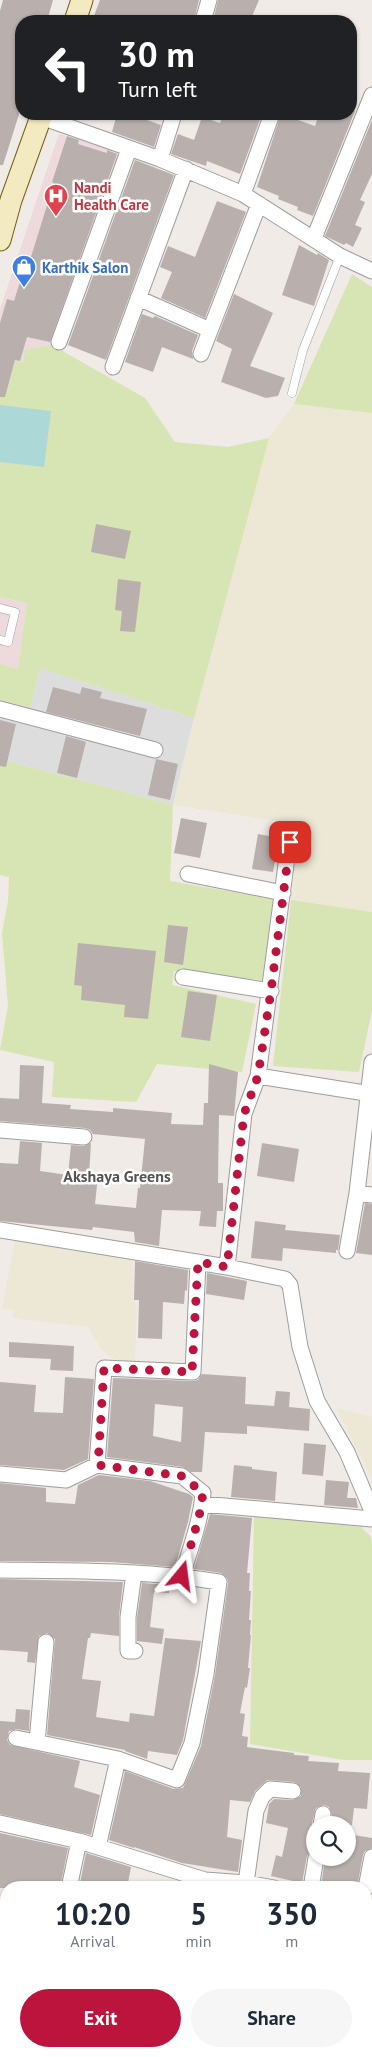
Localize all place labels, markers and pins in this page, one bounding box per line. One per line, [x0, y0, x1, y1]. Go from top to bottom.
place label: Nandi Health Care [74, 178, 149, 214]
hospital icon: Nandi Health Care [43, 183, 69, 217]
shop icon: Karthik Salon [11, 254, 37, 288]
place label: Karthik Salon [42, 258, 128, 277]
pin [269, 821, 311, 863]

